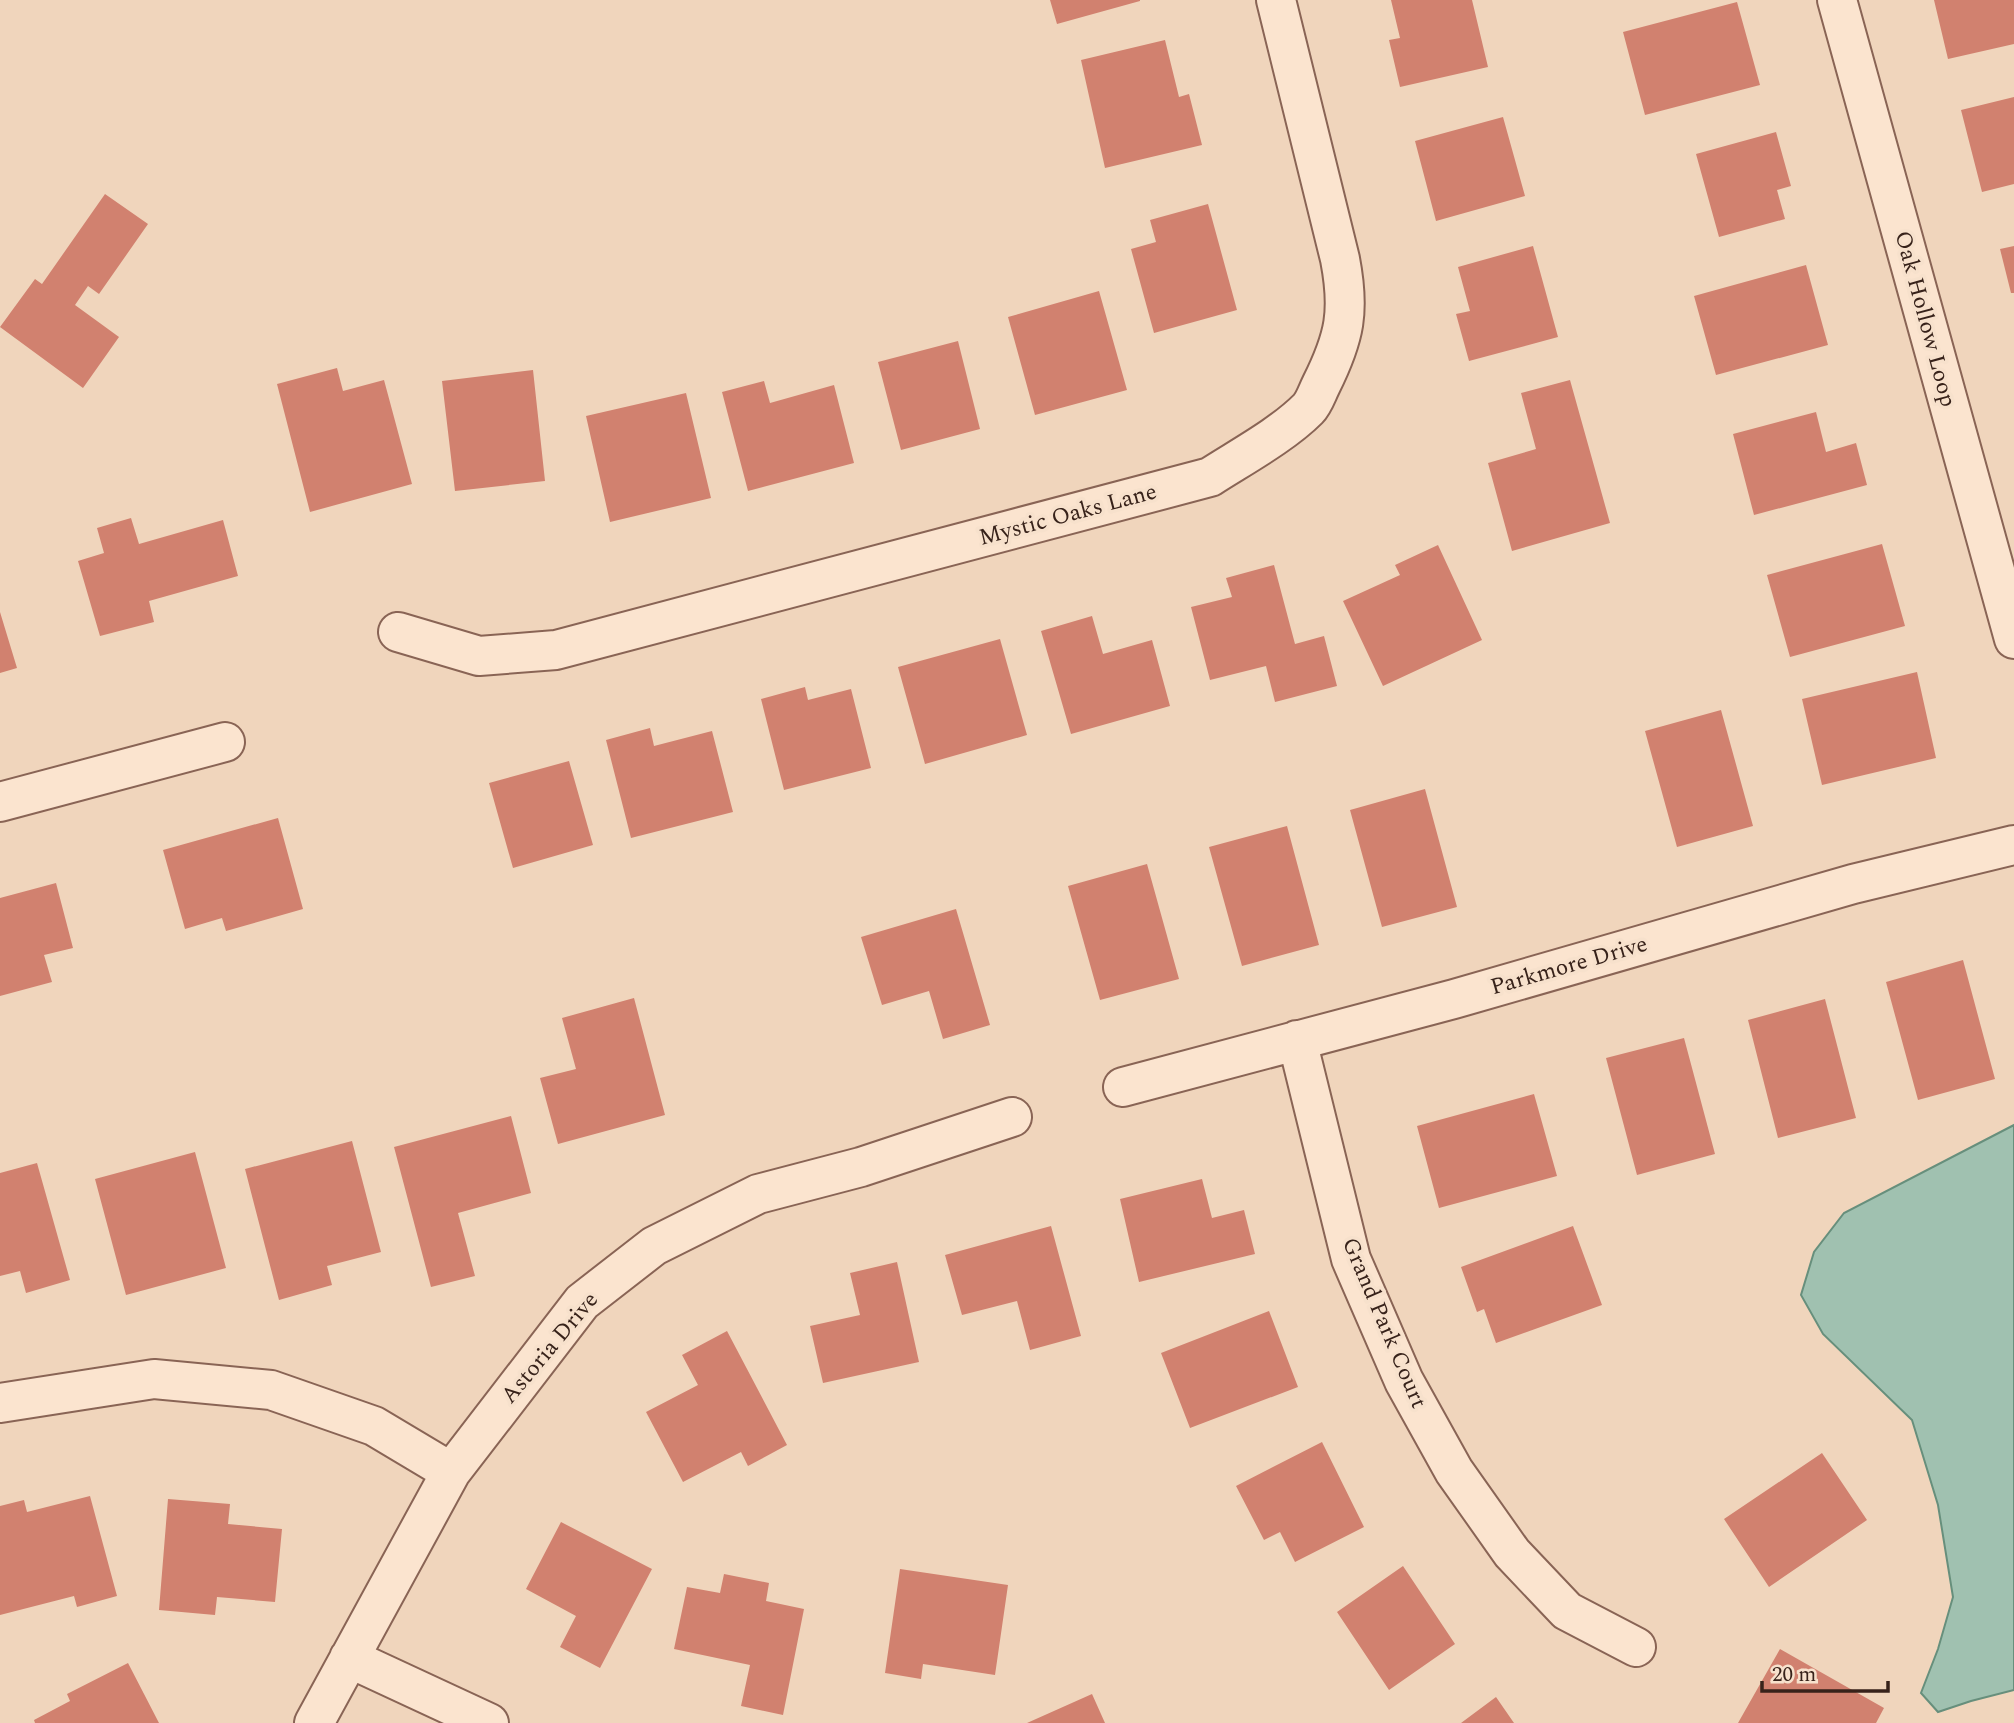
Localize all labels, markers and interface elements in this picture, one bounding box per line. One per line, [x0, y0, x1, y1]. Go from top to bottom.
street label: Oak Hollow Loop [1885, 227, 1965, 411]
street label: Mystic Oaks Lane [975, 474, 1161, 556]
street label: Parkmore Drive [1486, 927, 1652, 1005]
street label: Grand Park Court [1332, 1232, 1436, 1414]
street label: Astoria Drive [493, 1284, 607, 1412]
scale bar [1762, 1650, 1888, 1694]
text: 20 m [1772, 1659, 1816, 1691]

